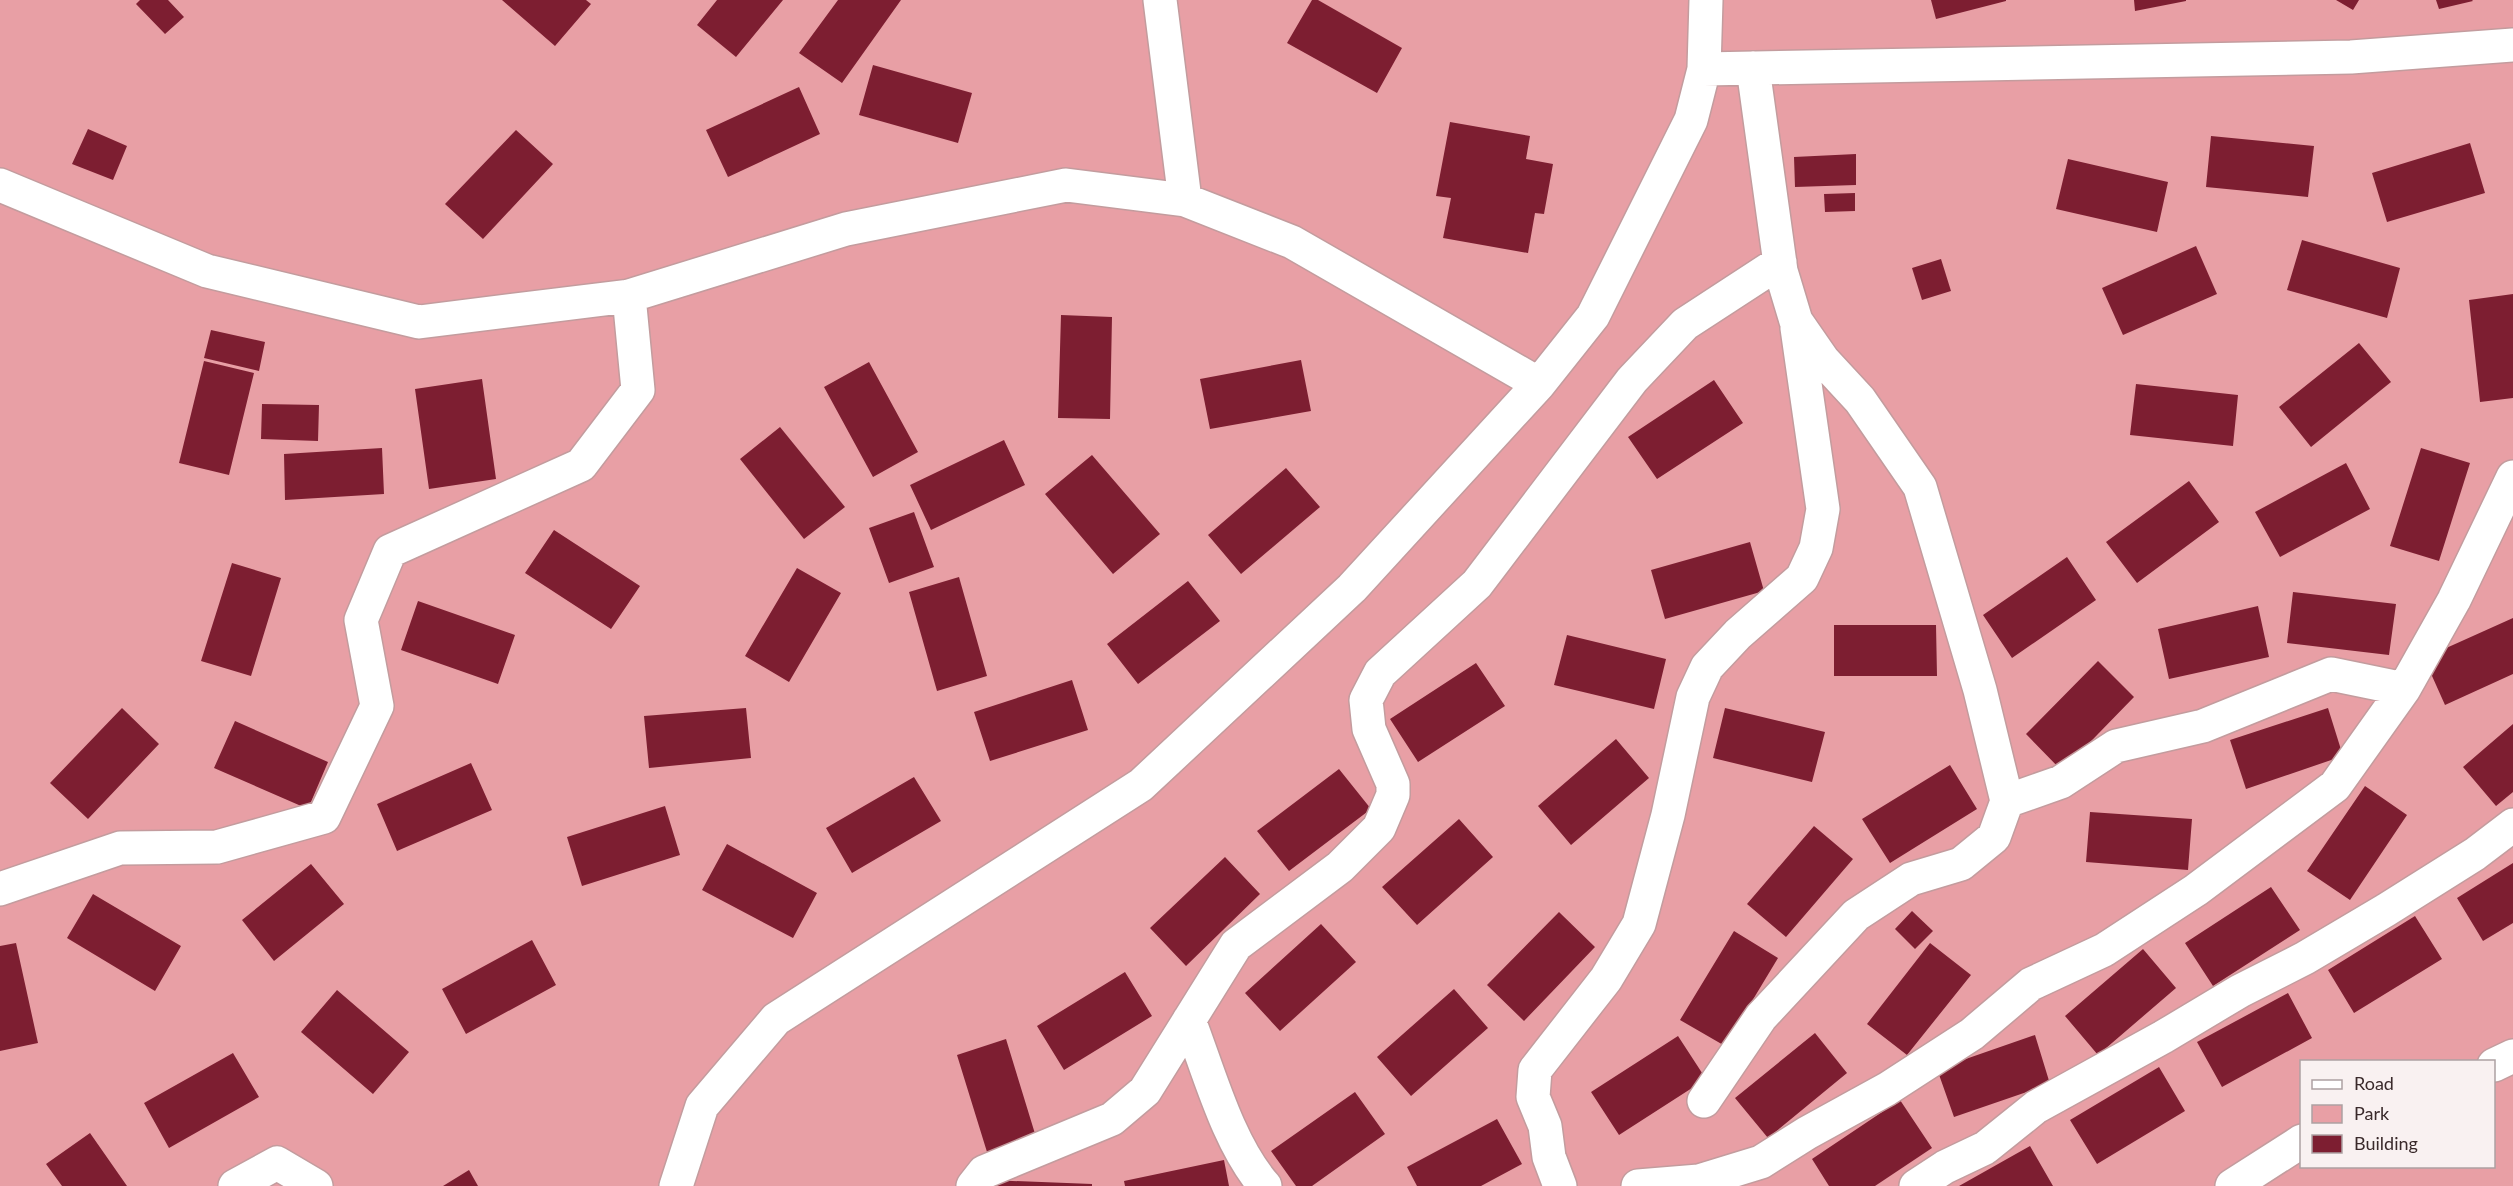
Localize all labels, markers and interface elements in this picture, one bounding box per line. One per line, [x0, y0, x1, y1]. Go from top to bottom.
legend [2300, 1060, 2495, 1168]
text: Road [2354, 1072, 2394, 1094]
text: Park [2354, 1102, 2390, 1124]
text: Building [2354, 1132, 2418, 1154]

